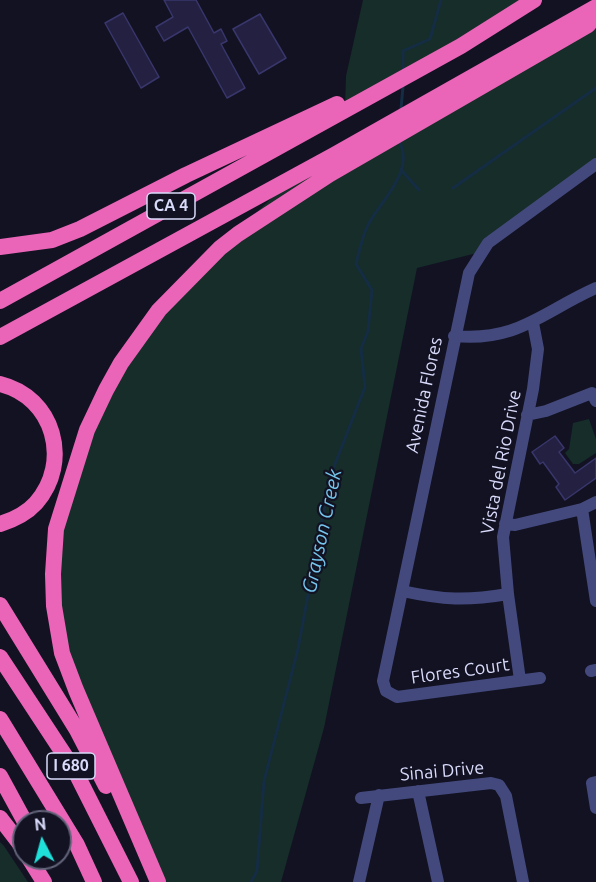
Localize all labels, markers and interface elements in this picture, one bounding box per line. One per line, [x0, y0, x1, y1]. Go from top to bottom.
road number: CA 4 [147, 193, 195, 219]
street label: Avenida Flores [401, 335, 447, 455]
street label: Vista del Rio Drive [476, 388, 526, 536]
water label: Grayson Creek [297, 467, 347, 595]
street label: Flores Court [409, 653, 511, 689]
road number: I 680 [47, 753, 95, 779]
street label: Sinai Drive [399, 757, 485, 785]
north arrow [12, 810, 72, 870]
text: N [33, 815, 47, 834]

